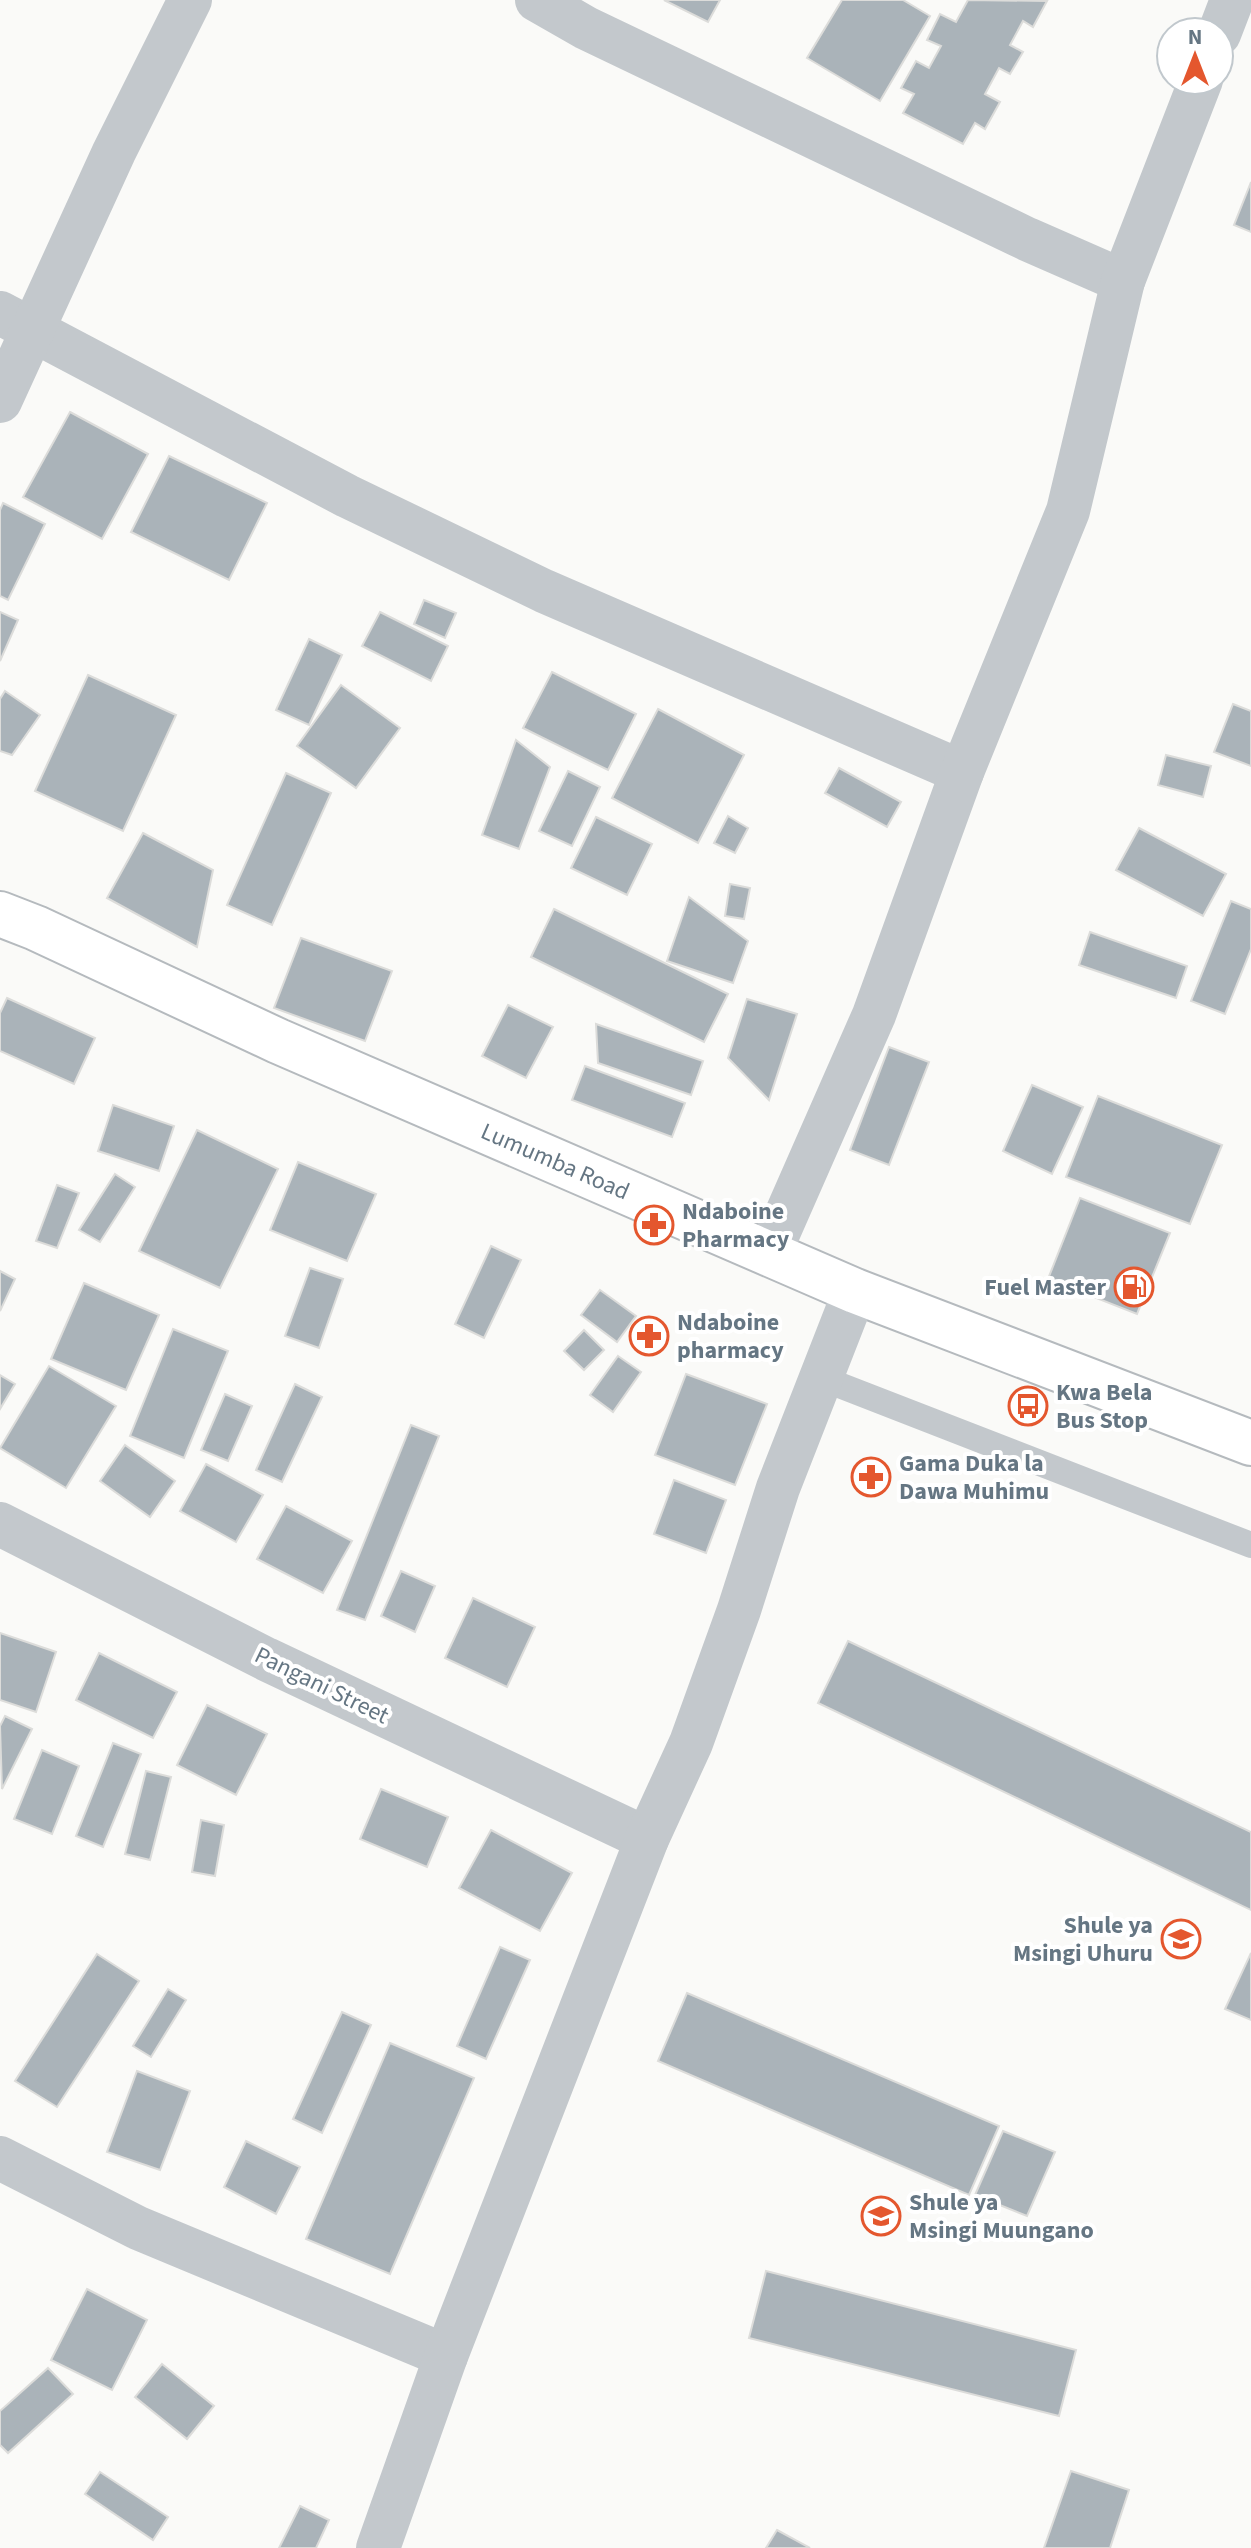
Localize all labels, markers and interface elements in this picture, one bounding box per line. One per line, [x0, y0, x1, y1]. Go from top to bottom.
north arrow [1155, 16, 1235, 96]
text: N [1188, 21, 1202, 53]
street label: Lumumba Road [475, 1114, 635, 1209]
place label: Ndaboine Pharmacy [682, 1194, 790, 1257]
pharmacy icon: Ndaboine Pharmacy [633, 1204, 675, 1246]
fuel station icon: Fuel Master [1113, 1266, 1155, 1308]
place label: Fuel Master [984, 1270, 1106, 1305]
place label: Ndaboine pharmacy [677, 1305, 784, 1368]
pharmacy icon: Ndaboine pharmacy [628, 1315, 670, 1357]
place label: Kwa Bela Bus Stop [1056, 1375, 1152, 1438]
bus stop icon: Kwa Bela Bus Stop [1007, 1385, 1049, 1427]
place label: Gama Duka la Dawa Muhimu [899, 1446, 1049, 1509]
pharmacy icon: Gama Duka la Dawa Muhimu [850, 1456, 892, 1498]
street label: Pangani Street [249, 1638, 395, 1733]
place label: Shule ya Msingi Uhuru [1013, 1908, 1153, 1971]
school or university icon: Shule ya Msingi Uhuru [1160, 1918, 1202, 1960]
place label: Shule ya Msingi Muungano [909, 2185, 1094, 2248]
school or university icon: Shule ya Msingi Muungano [860, 2195, 902, 2237]

